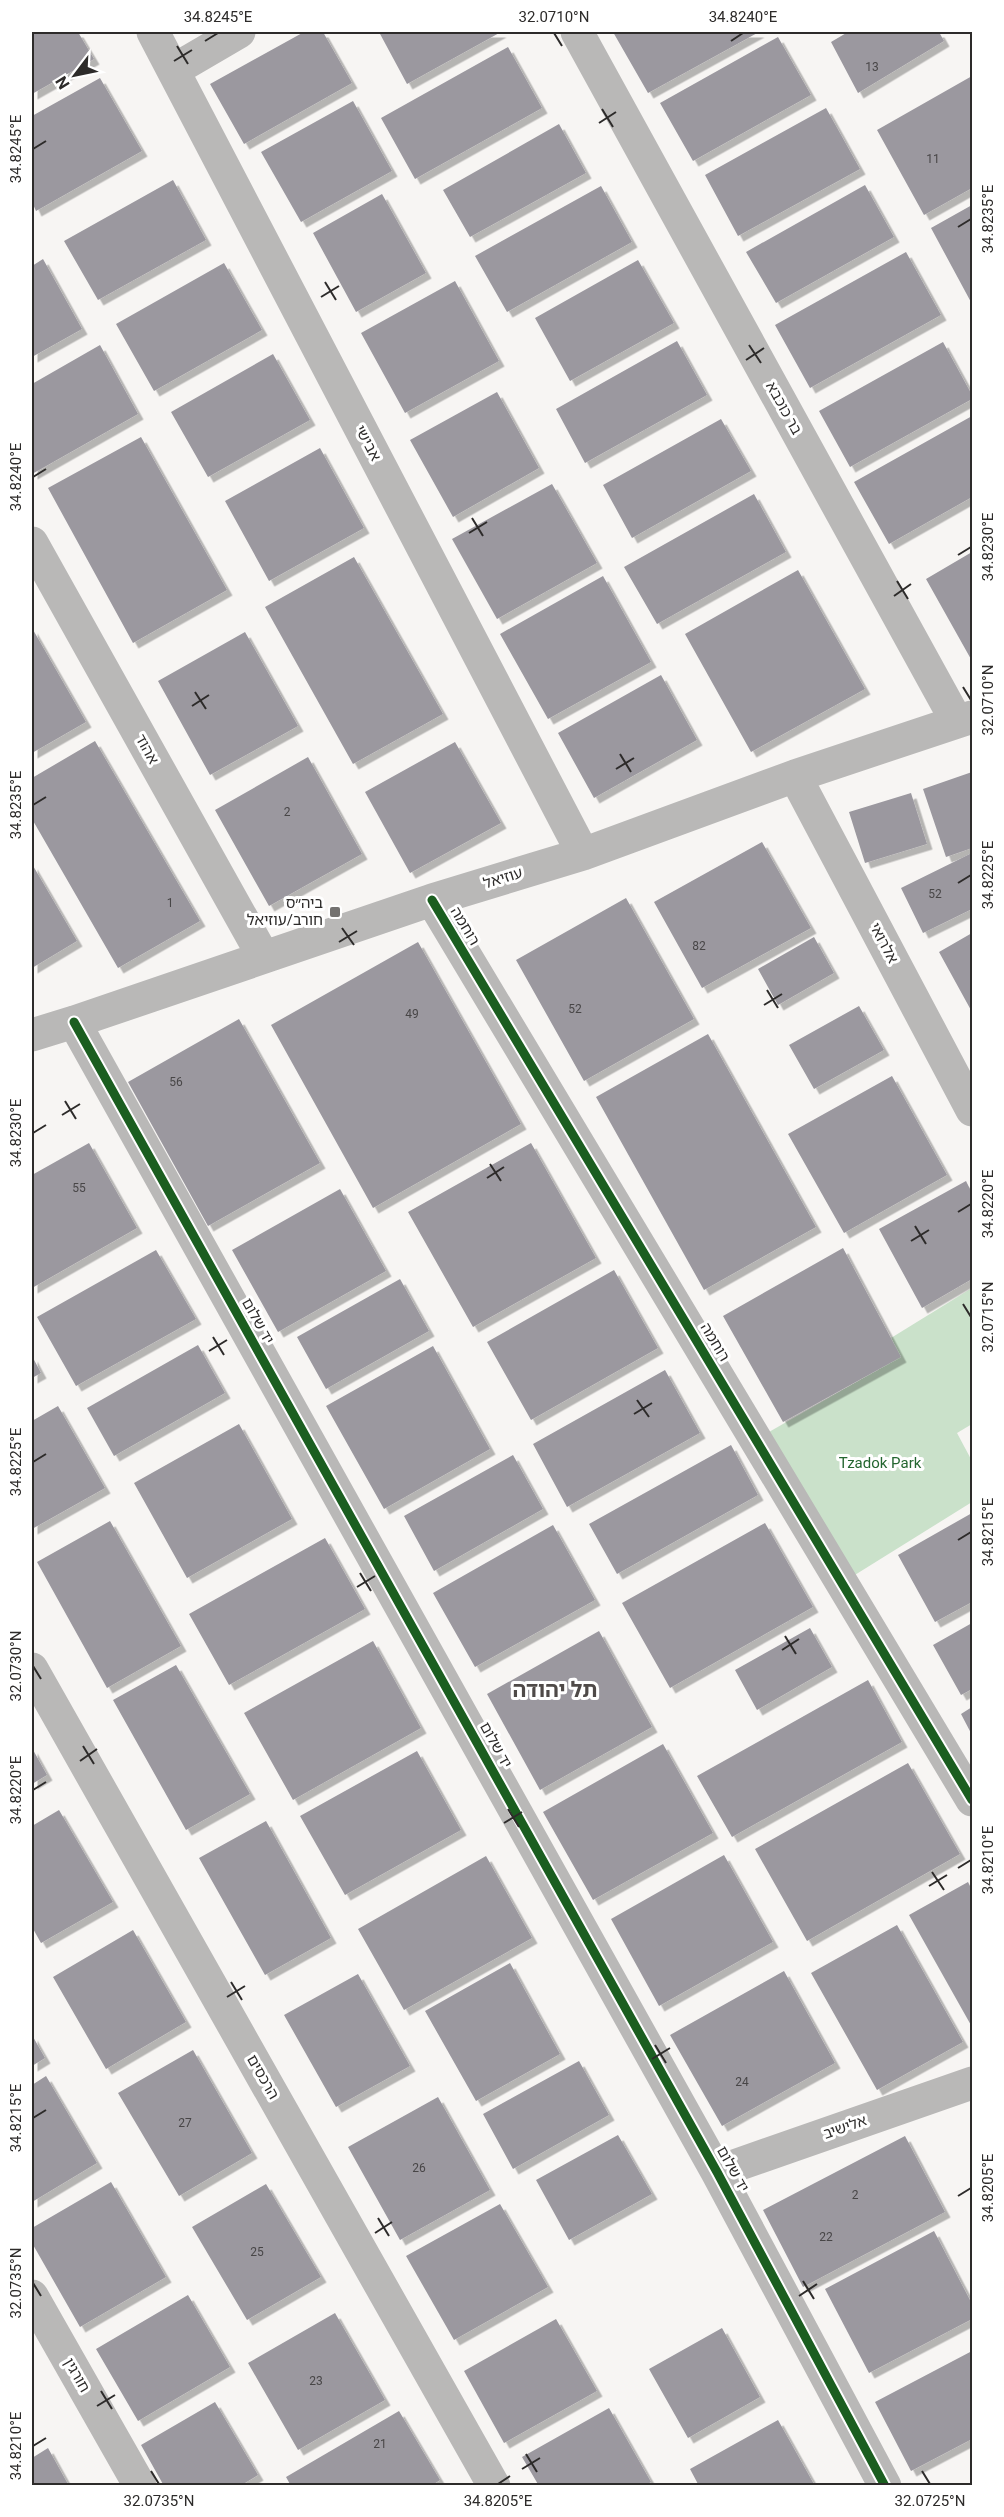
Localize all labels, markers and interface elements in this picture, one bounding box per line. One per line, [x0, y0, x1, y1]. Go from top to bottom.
text: 34.8245°E [184, 8, 253, 26]
text: 32.0710°N [519, 8, 589, 26]
text: 34.8240°E [709, 8, 778, 26]
north arrow [45, 45, 105, 105]
house number: 13 [865, 60, 879, 74]
text: N [52, 73, 74, 93]
text: 34.8245°E [7, 114, 25, 183]
house number: 11 [926, 152, 940, 166]
text: 34.8235°E [979, 184, 997, 253]
street label: בר כוכבא [762, 378, 806, 438]
street label: אבישי [351, 422, 385, 464]
text: 34.8240°E [7, 442, 25, 511]
text: 34.8230°E [979, 512, 997, 581]
text: 32.0710°N [979, 665, 997, 735]
street label: אהוד [131, 731, 163, 767]
text: 34.8235°E [7, 770, 25, 839]
house number: 2 [284, 805, 291, 819]
text: 34.8225°E [979, 840, 997, 909]
street label: עוזיאל [481, 864, 525, 892]
house number: 52 [928, 887, 942, 901]
place label: ביה״ס חורב/עוזיאל [247, 894, 323, 929]
house number: 1 [167, 896, 173, 910]
street label: רוחמה [447, 904, 483, 948]
marker: ביה״ס חורב/עוזיאל [328, 905, 342, 919]
street label: אלרואי [866, 920, 902, 966]
house number: 82 [692, 939, 706, 953]
house number: 52 [568, 1002, 582, 1016]
house number: 49 [405, 1007, 419, 1021]
house number: 56 [169, 1075, 183, 1089]
text: 34.8230°E [7, 1098, 25, 1167]
text: 34.8220°E [979, 1169, 997, 1238]
house number: 55 [72, 1181, 86, 1195]
text: 32.0715°N [979, 1282, 997, 1352]
street label: יד שלום [238, 1295, 278, 1347]
street label: רוחמה [697, 1320, 733, 1364]
text: 34.8225°E [7, 1427, 25, 1496]
park label: Tzadok Park [839, 1454, 922, 1472]
text: 34.8215°E [979, 1497, 997, 1566]
text: 32.0730°N [7, 1631, 25, 1701]
district label: תל יהודה [513, 1678, 597, 1702]
street label: יד שלום [476, 1719, 516, 1771]
text: 34.8220°E [7, 1755, 25, 1824]
text: 34.8210°E [979, 1825, 997, 1894]
street label: הרכסים [243, 2052, 283, 2102]
house number: 24 [735, 2075, 749, 2089]
text: 34.8215°E [7, 2083, 25, 2152]
street label: אלישיב [821, 2111, 869, 2143]
house number: 27 [178, 2116, 192, 2130]
street label: יד שלום [713, 2143, 753, 2195]
text: 34.8205°E [979, 2153, 997, 2222]
house number: 26 [412, 2161, 426, 2175]
house number: 2 [852, 2188, 859, 2202]
house number: 22 [819, 2230, 833, 2244]
house number: 25 [250, 2245, 264, 2259]
text: 32.0735°N [7, 2248, 25, 2318]
street label: חורגין [60, 2355, 94, 2395]
house number: 23 [309, 2374, 323, 2388]
text: 34.8210°E [7, 2411, 25, 2480]
house number: 21 [373, 2437, 387, 2451]
text: 32.0735°N [124, 2492, 194, 2510]
text: 34.8205°E [464, 2492, 533, 2510]
text: 32.0725°N [895, 2492, 965, 2510]

